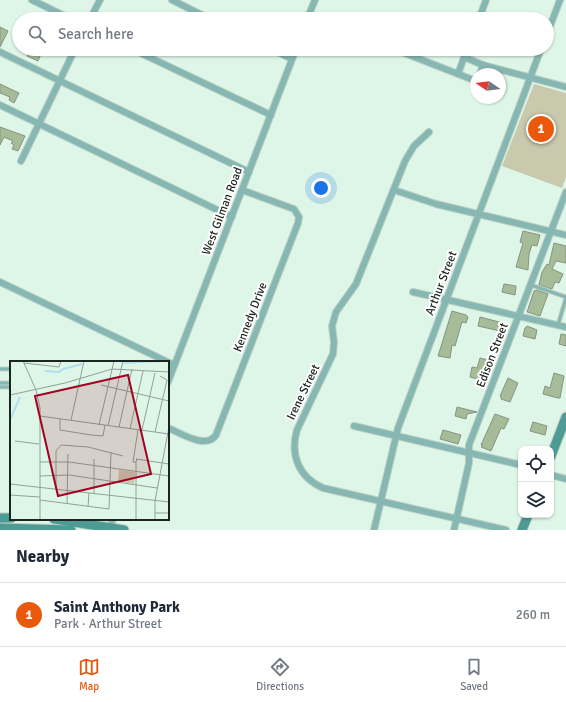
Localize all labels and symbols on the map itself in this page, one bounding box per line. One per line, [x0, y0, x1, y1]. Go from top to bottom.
north arrow [470, 68, 506, 104]
pin: 1 [528, 114, 554, 144]
street label: West Gilman Road [199, 165, 246, 257]
your location [311, 178, 331, 198]
street label: Arthur Street [422, 249, 461, 317]
street label: Kennedy Drive [230, 280, 271, 354]
street label: Edison Street [473, 321, 512, 390]
inset map [10, 361, 169, 520]
street label: Irene Street [284, 362, 323, 423]

